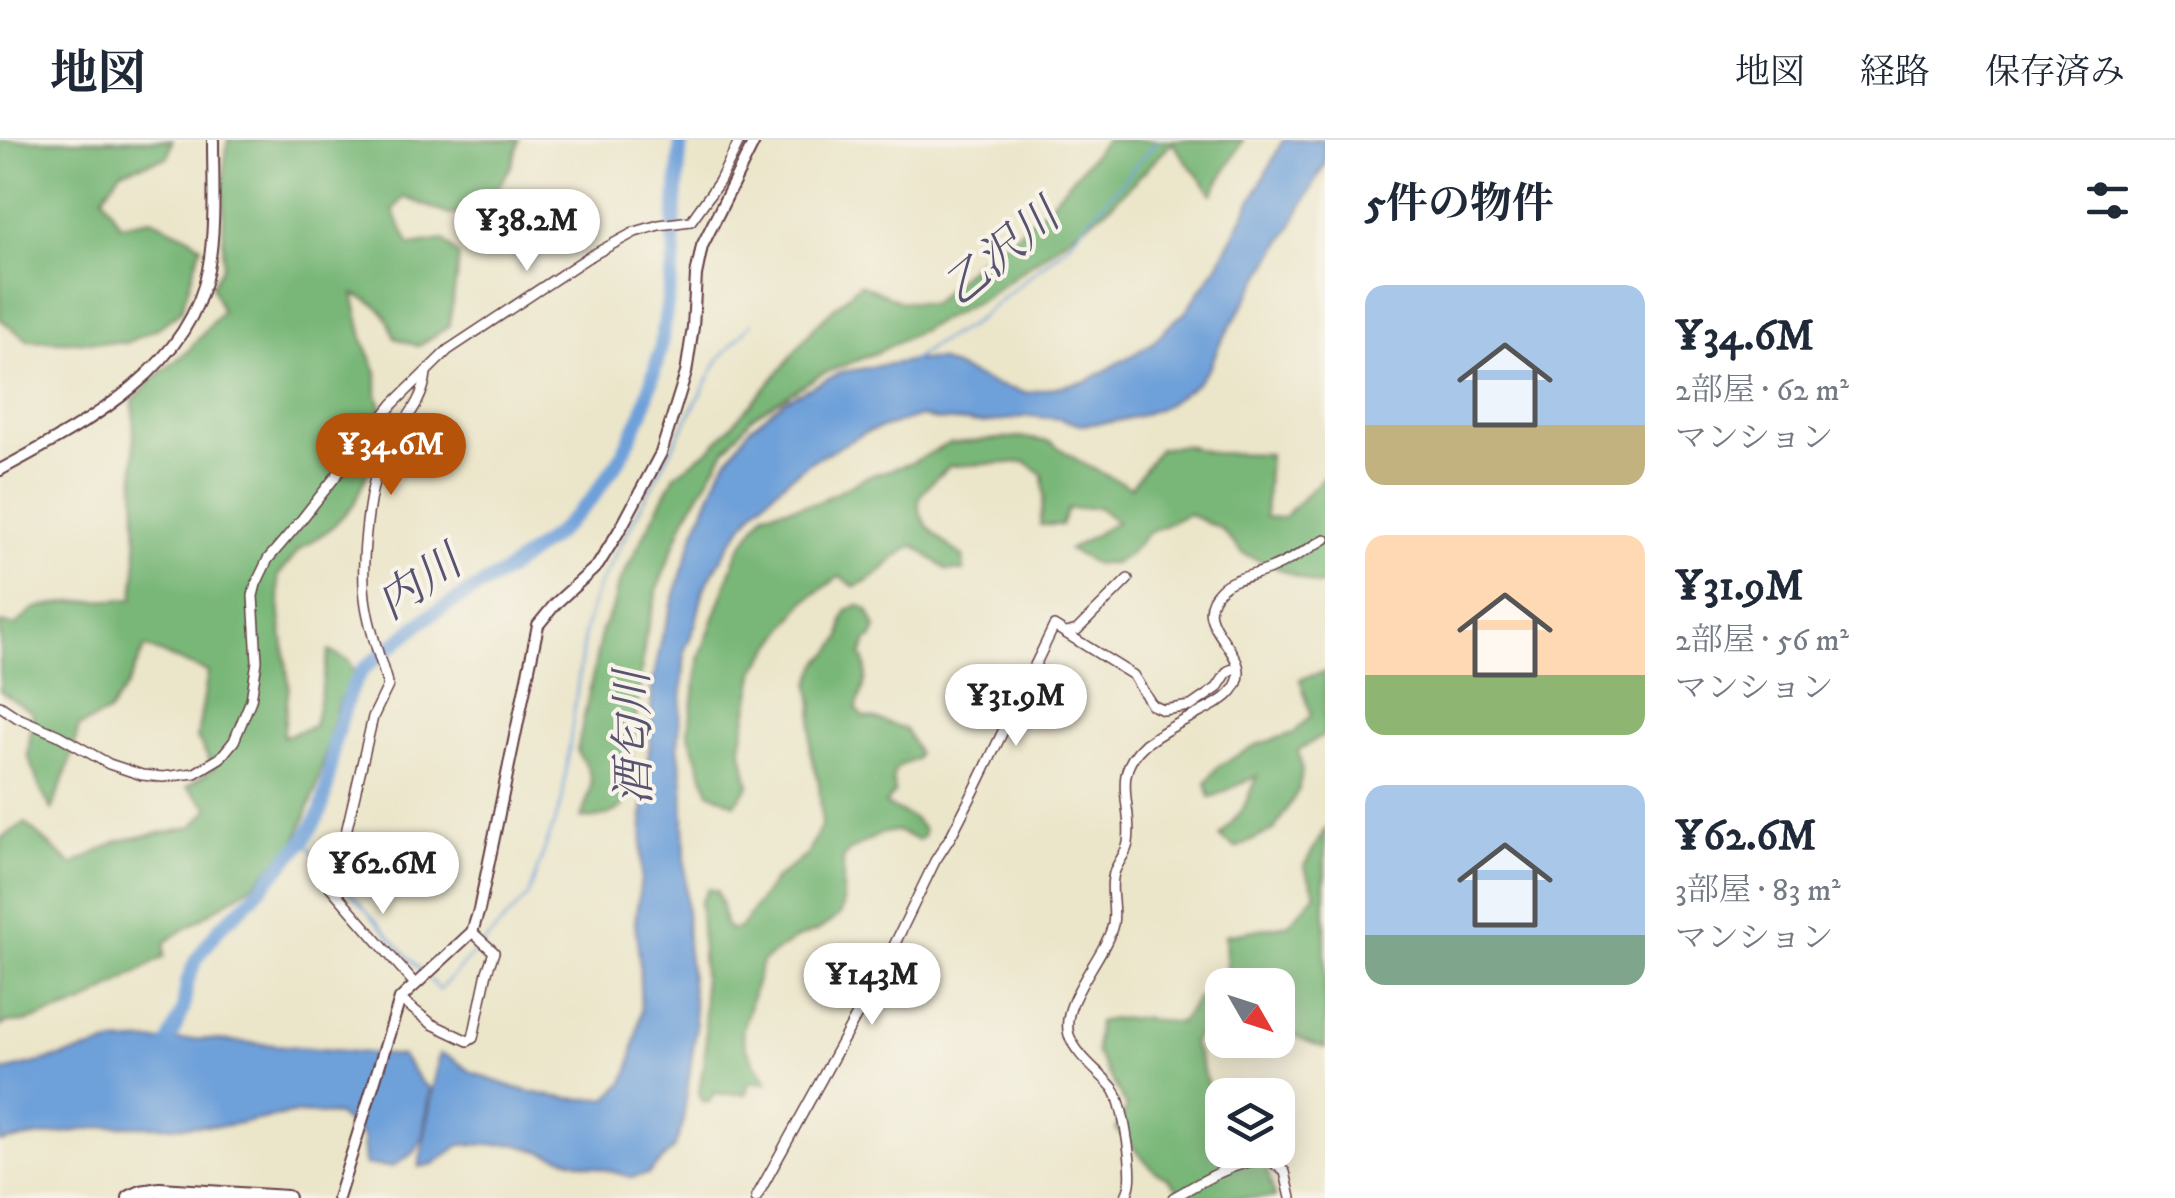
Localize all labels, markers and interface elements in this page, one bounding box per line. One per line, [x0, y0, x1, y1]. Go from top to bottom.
text: 地図 [50, 45, 146, 105]
text: 地図 [1735, 51, 1805, 95]
text: 経路 [1860, 51, 1930, 95]
text: 保存済み [1985, 51, 2125, 95]
icon: filters [2080, 173, 2135, 228]
text: 5件の物件 [1365, 179, 1554, 231]
water label: 乙沢川 [932, 186, 1076, 319]
pin: ¥38.2M [446, 189, 608, 274]
text: ¥38.2M [476, 201, 578, 241]
text: ¥34.6M [1675, 311, 1814, 363]
icon: home [1445, 325, 1565, 445]
text: 2部屋 · 62 m² [1675, 371, 1849, 411]
pin: ¥34.6M [310, 413, 472, 498]
text: マンション [1675, 419, 1834, 459]
text: ¥34.6M [338, 425, 444, 465]
water label: 内川 [367, 532, 477, 633]
text: ¥31.9M [1675, 561, 1804, 613]
icon: home [1445, 575, 1565, 695]
text: 2部屋 · 56 m² [1675, 621, 1849, 661]
pin: ¥31.9M [935, 664, 1097, 749]
water label: 酒匂川 [606, 665, 664, 806]
text: マンション [1675, 669, 1834, 709]
text: ¥31.9M [967, 676, 1065, 716]
text: ¥62.6M [1675, 811, 1817, 863]
icon: home [1445, 825, 1565, 945]
pin: ¥62.6M [302, 832, 464, 917]
text: ¥62.6M [329, 844, 437, 884]
text: 3部屋 · 83 m² [1675, 871, 1841, 911]
text: マンション [1675, 919, 1834, 959]
pin: ¥143M [802, 943, 942, 1028]
text: ¥143M [826, 955, 918, 995]
north arrow [1205, 968, 1295, 1058]
map controls [1205, 968, 1295, 1168]
button: layers [1205, 1078, 1295, 1168]

